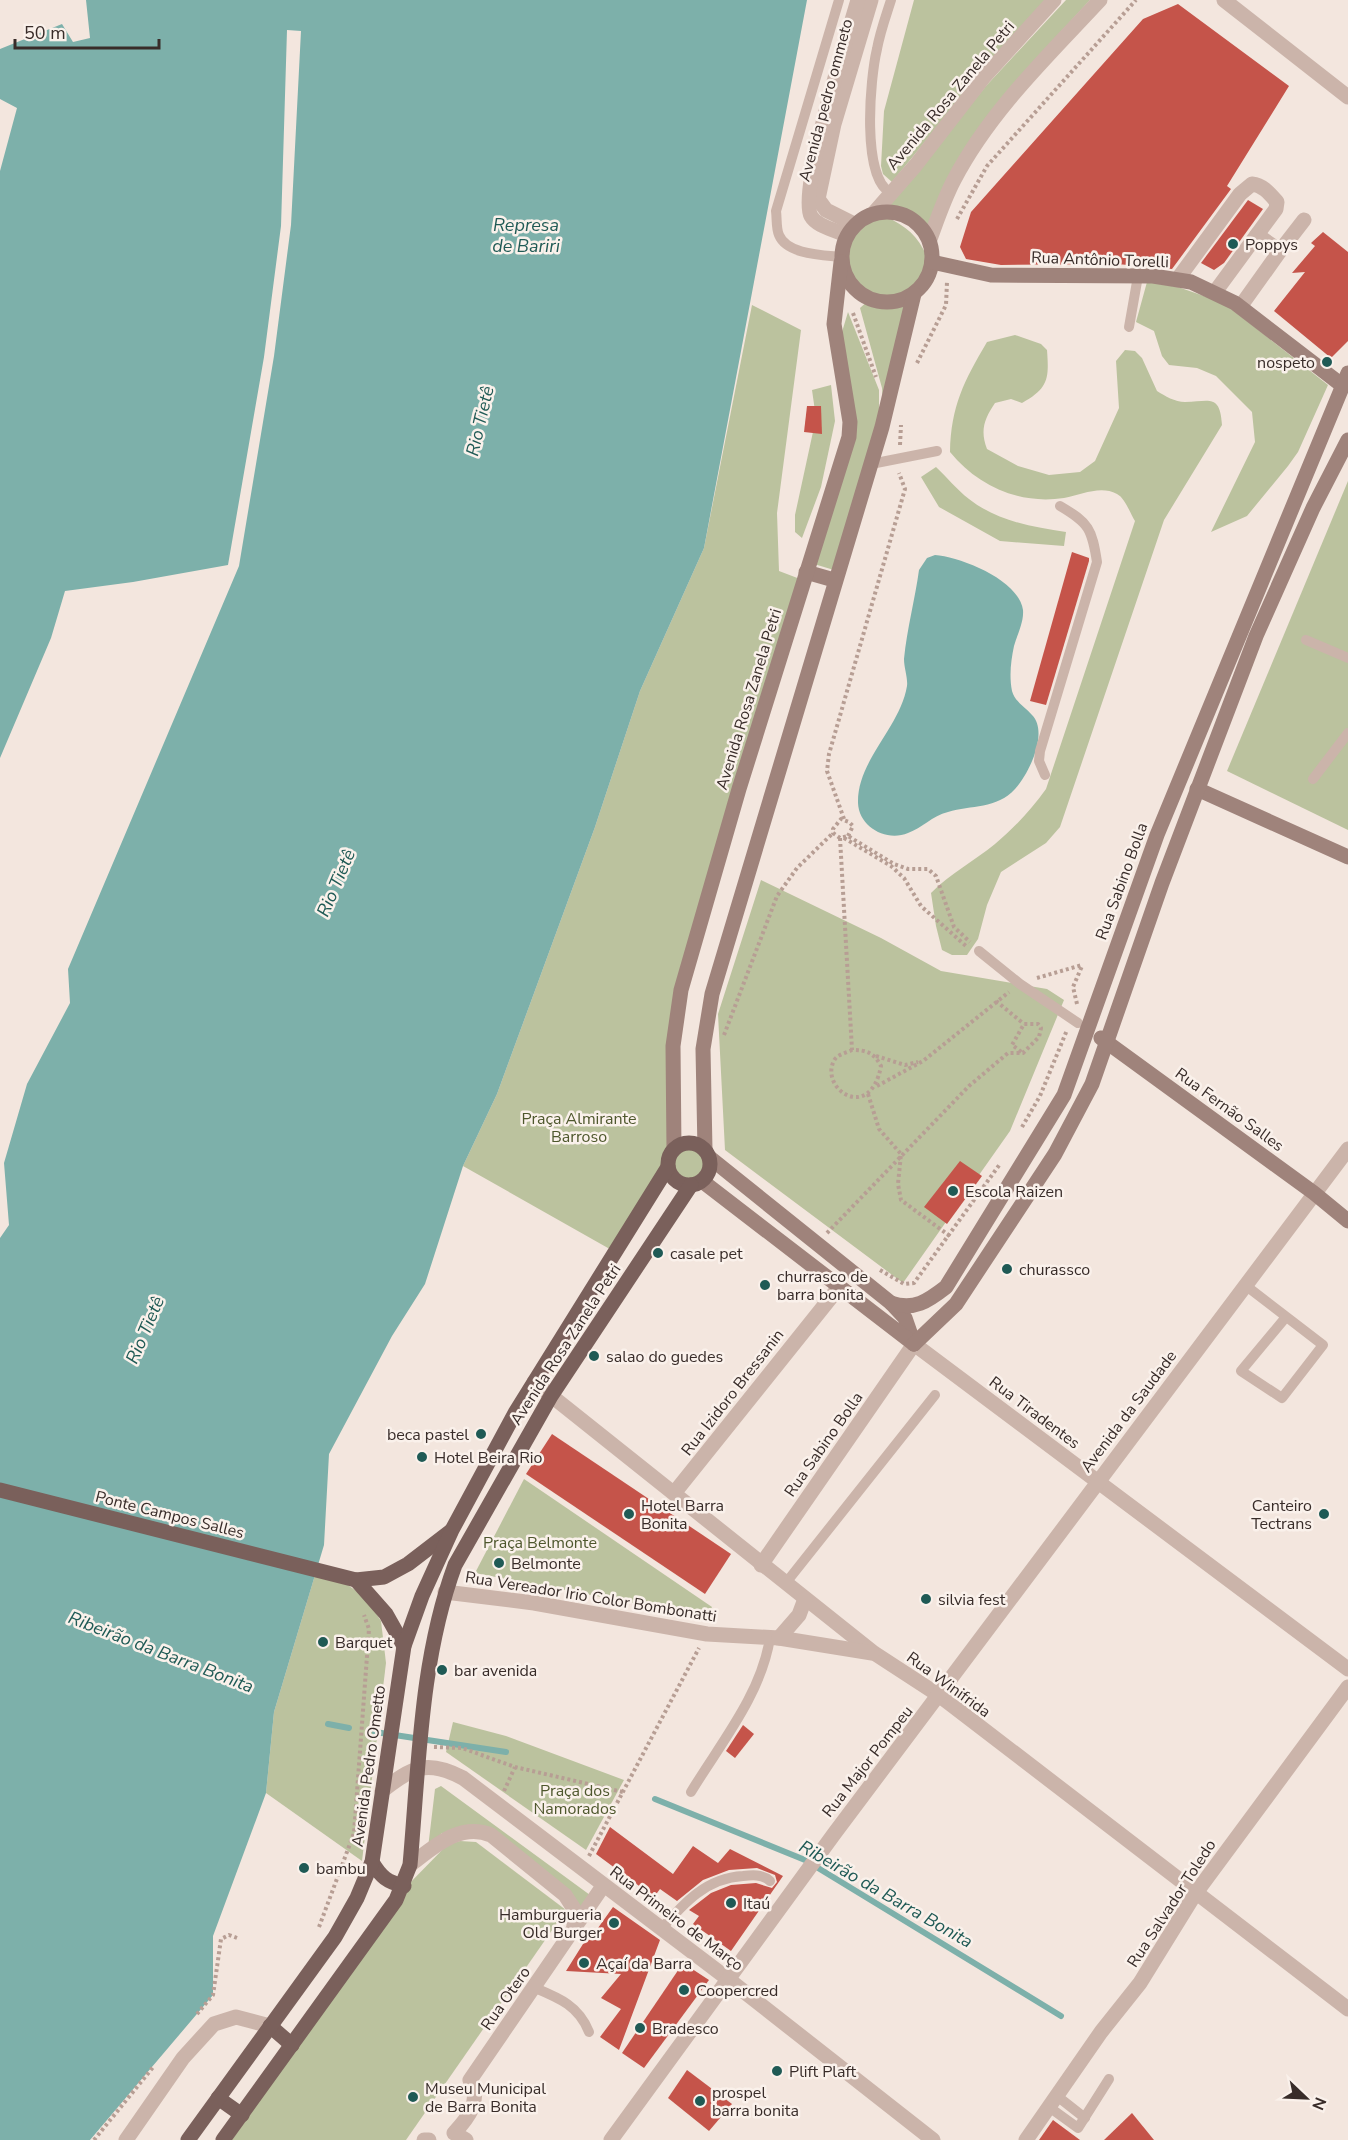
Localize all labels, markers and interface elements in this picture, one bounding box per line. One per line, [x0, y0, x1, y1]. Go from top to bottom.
scale bar [15, 12, 159, 50]
street label: Avenida pedro ommeto [794, 16, 858, 184]
street label: Avenida Rosa Zanela Petri [882, 16, 1020, 175]
text: 50 m [24, 21, 66, 45]
water label: Represa de Bariri [492, 213, 561, 258]
place label: Poppys [1245, 234, 1298, 256]
marker: Poppys [1226, 237, 1240, 251]
street label: Rua Antônio Torelli [1031, 247, 1169, 273]
place label: nospeto [1257, 352, 1315, 374]
marker: nospeto [1320, 355, 1334, 369]
water label: Rio Tietê [460, 383, 500, 458]
street label: Avenida Rosa Zanela Petri [711, 606, 787, 793]
street label: Rua Sabino Bolla [1090, 820, 1153, 943]
water label: Rio Tietê [311, 845, 361, 920]
street label: Rua Fernão Salles [1171, 1063, 1288, 1157]
park label: Praça Almirante Barroso [521, 1108, 637, 1148]
place label: Escola Raizen [965, 1181, 1063, 1203]
marker: Escola Raizen [946, 1184, 960, 1198]
place label: casale pet [670, 1243, 743, 1265]
marker: casale pet [651, 1246, 665, 1260]
place label: churassco [1019, 1259, 1090, 1281]
street label: Avenida Rosa Zanela Petri [505, 1260, 626, 1429]
marker: churassco [1000, 1262, 1014, 1276]
place label: churrasco de barra bonita [777, 1266, 868, 1306]
marker: churrasco de barra bonita [758, 1278, 772, 1292]
water label: Rio Tietê [120, 1292, 170, 1367]
street label: Rua Izidoro Bressanin [676, 1325, 789, 1460]
place label: salao do guedes [606, 1346, 723, 1368]
street label: Avenida da Saudade [1076, 1346, 1182, 1477]
marker: salao do guedes [587, 1349, 601, 1363]
street label: Rua Tiradentes [984, 1371, 1084, 1454]
street label: Rua Sabino Bolla [779, 1388, 868, 1501]
place label: beca pastel [387, 1424, 469, 1446]
marker: beca pastel [474, 1427, 488, 1441]
place label: Hotel Beira Rio [434, 1447, 543, 1469]
marker: Hotel Beira Rio [415, 1450, 429, 1464]
street label: Ponte Campos Salles [93, 1486, 246, 1544]
place label: Hotel Barra Bonita [641, 1495, 724, 1535]
place label: Canteiro Tectrans [1251, 1495, 1312, 1535]
marker: Hotel Barra Bonita [622, 1507, 636, 1521]
marker: Canteiro Tectrans [1317, 1507, 1331, 1521]
park label: Praça Belmonte [483, 1532, 597, 1554]
place label: Belmonte [511, 1553, 581, 1575]
marker: Belmonte [492, 1556, 506, 1570]
street label: Rua Vereador Irio Color Bombonatti [463, 1566, 718, 1628]
place label: silvia fest [938, 1589, 1006, 1611]
marker: silvia fest [919, 1592, 933, 1606]
water label: Ribeirão da Barra Bonita [65, 1606, 257, 1698]
place label: Barquet [335, 1632, 393, 1654]
marker: Barquet [316, 1635, 330, 1649]
street label: Rua Winifrida [902, 1647, 995, 1723]
place label: bar avenida [454, 1660, 537, 1682]
marker: bar avenida [435, 1663, 449, 1677]
street label: Avenida Pedro Ometto [347, 1684, 391, 1848]
street label: Rua Major Pompeu [817, 1701, 918, 1822]
park label: Praça dos Namorados [534, 1780, 616, 1820]
water label: Ribeirão da Barra Bonita [795, 1834, 977, 1954]
street label: Rua Salvador Toledo [1122, 1835, 1222, 1972]
place label: bambu [316, 1858, 366, 1880]
marker: bambu [297, 1861, 311, 1875]
street label: Rua Primeiro de Março [605, 1861, 748, 1976]
place label: Itaú [743, 1893, 770, 1915]
marker: Itaú [724, 1896, 738, 1910]
place label: Hamburgueria Old Burger [499, 1904, 602, 1944]
marker: Hamburgueria Old Burger [607, 1916, 621, 1930]
place label: Açaí da Barra [596, 1953, 692, 1975]
marker: Açaí da Barra [577, 1956, 591, 1970]
street label: Rua Otero [476, 1962, 536, 2035]
place label: Coopercred [696, 1980, 778, 2002]
marker: Coopercred [677, 1983, 691, 1997]
place label: Bradesco [652, 2018, 719, 2040]
marker: Bradesco [633, 2021, 647, 2035]
place label: Plift Plaft [789, 2061, 857, 2083]
marker: Plift Plaft [770, 2064, 784, 2078]
north arrow [1276, 2068, 1336, 2128]
place label: Museu Municipal de Barra Bonita [425, 2078, 546, 2118]
place label: prospel barra bonita [712, 2082, 799, 2122]
marker: Museu Municipal de Barra Bonita [406, 2090, 420, 2104]
marker: prospel barra bonita [693, 2094, 707, 2108]
text: N [1306, 2094, 1331, 2113]

